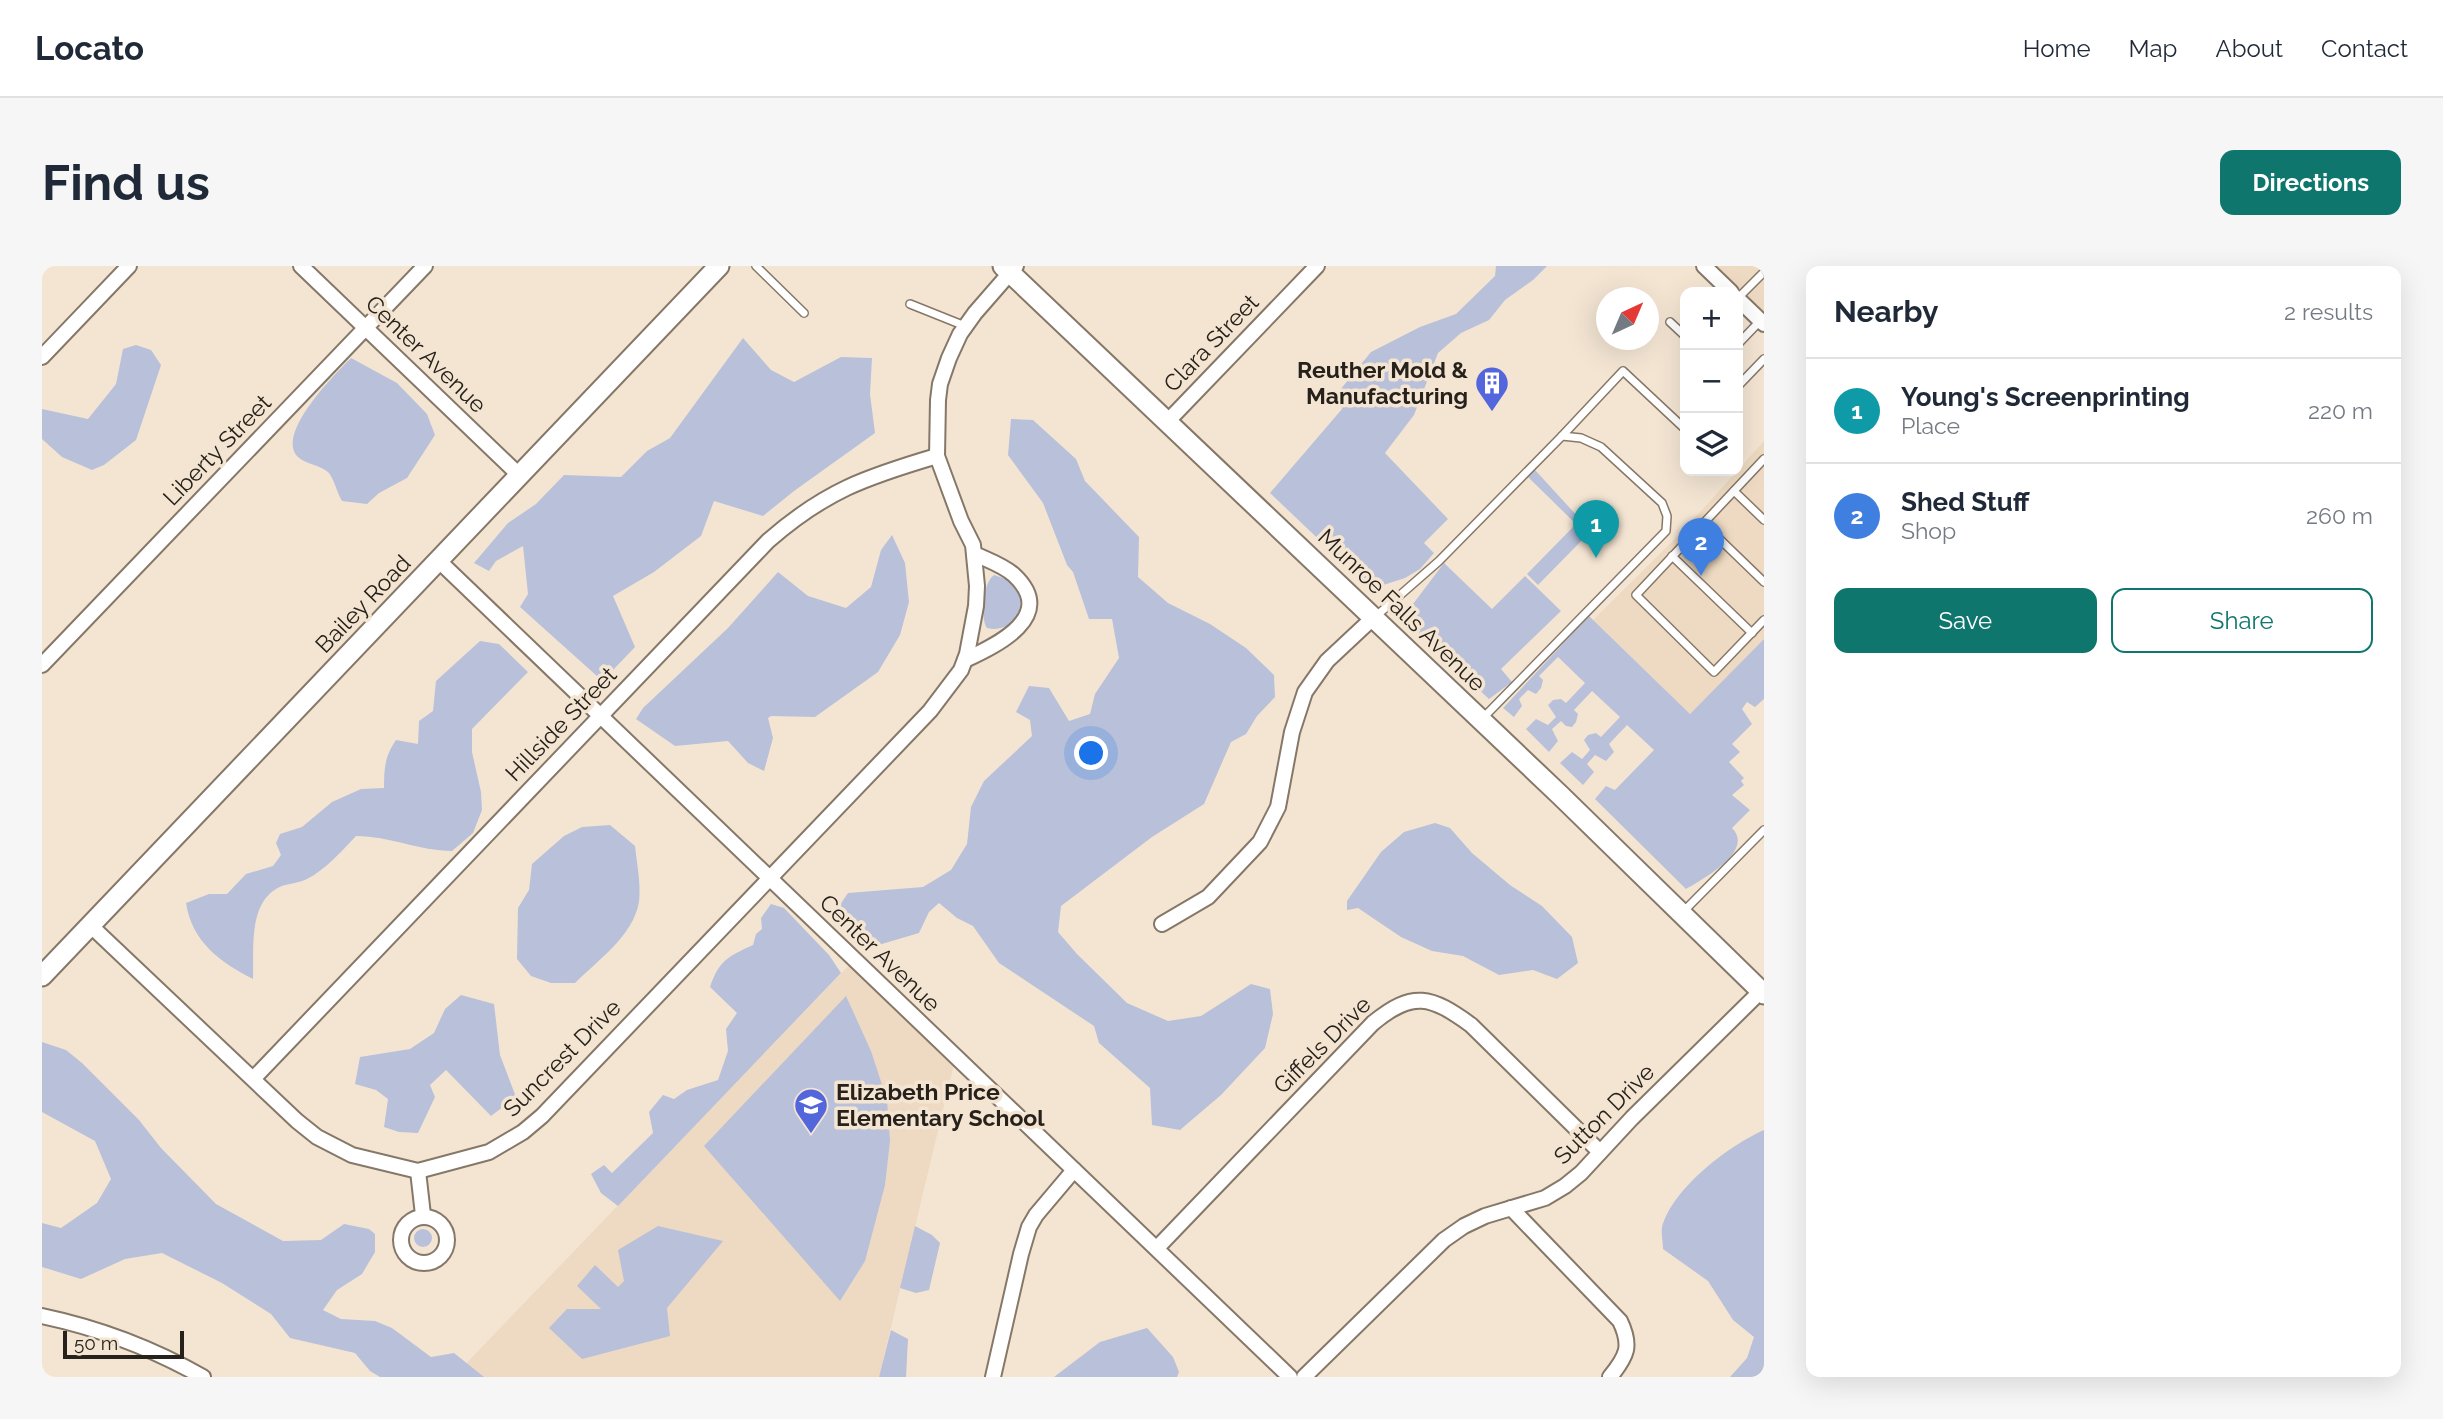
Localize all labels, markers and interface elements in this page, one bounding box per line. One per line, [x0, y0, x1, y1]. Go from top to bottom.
text: Locato [35, 29, 144, 68]
text: Home [2023, 34, 2091, 63]
text: Map [2129, 34, 2177, 63]
text: About [2215, 34, 2283, 63]
text: Contact [2321, 34, 2408, 63]
button: Directions [2220, 150, 2401, 215]
text: Find us [42, 154, 210, 211]
north arrow [1596, 287, 1659, 350]
map controls [1680, 287, 1743, 476]
button: + [1680, 287, 1743, 350]
street label: Clara Street [1158, 288, 1264, 397]
street label: Center Avenue [361, 289, 492, 418]
text: Nearby [1834, 294, 1938, 329]
text: 2 results [2284, 298, 2373, 325]
button: − [1680, 350, 1743, 413]
place label: Reuther Mold & Manufacturing [1297, 356, 1469, 409]
building icon: Reuther Mold & Manufacturing [1473, 364, 1511, 413]
text: Young's Screenprinting [1901, 382, 2190, 412]
street label: Liberty Street [157, 389, 276, 511]
text: 1 [1851, 397, 1863, 424]
text: 220 m [2308, 397, 2373, 424]
text: Place [1901, 412, 1960, 439]
button: layers [1680, 413, 1743, 476]
text: Shed Stuff [1901, 487, 2030, 517]
pin: 1 [1573, 500, 1619, 558]
text: 2 [1851, 502, 1863, 529]
text: 260 m [2306, 502, 2373, 529]
text: Shop [1901, 517, 1956, 544]
pin: 2 [1678, 518, 1724, 576]
street label: Munroe Falls Avenue [1313, 523, 1492, 696]
street label: Bailey Road [309, 549, 416, 658]
button: Save [1834, 588, 2097, 653]
button: Share [2111, 588, 2373, 653]
street label: Hillside Street [500, 661, 622, 786]
your location [1074, 736, 1108, 770]
street label: Center Avenue [815, 888, 946, 1017]
street label: Giffels Drive [1268, 991, 1376, 1099]
street label: Suncrest Drive [498, 994, 626, 1122]
street label: Sutton Drive [1548, 1058, 1659, 1169]
place label: Elizabeth Price Elementary School [836, 1078, 1045, 1131]
school or university icon: Elizabeth Price Elementary School [792, 1086, 830, 1135]
scale bar [63, 1328, 184, 1360]
text: 50 m [74, 1332, 118, 1354]

